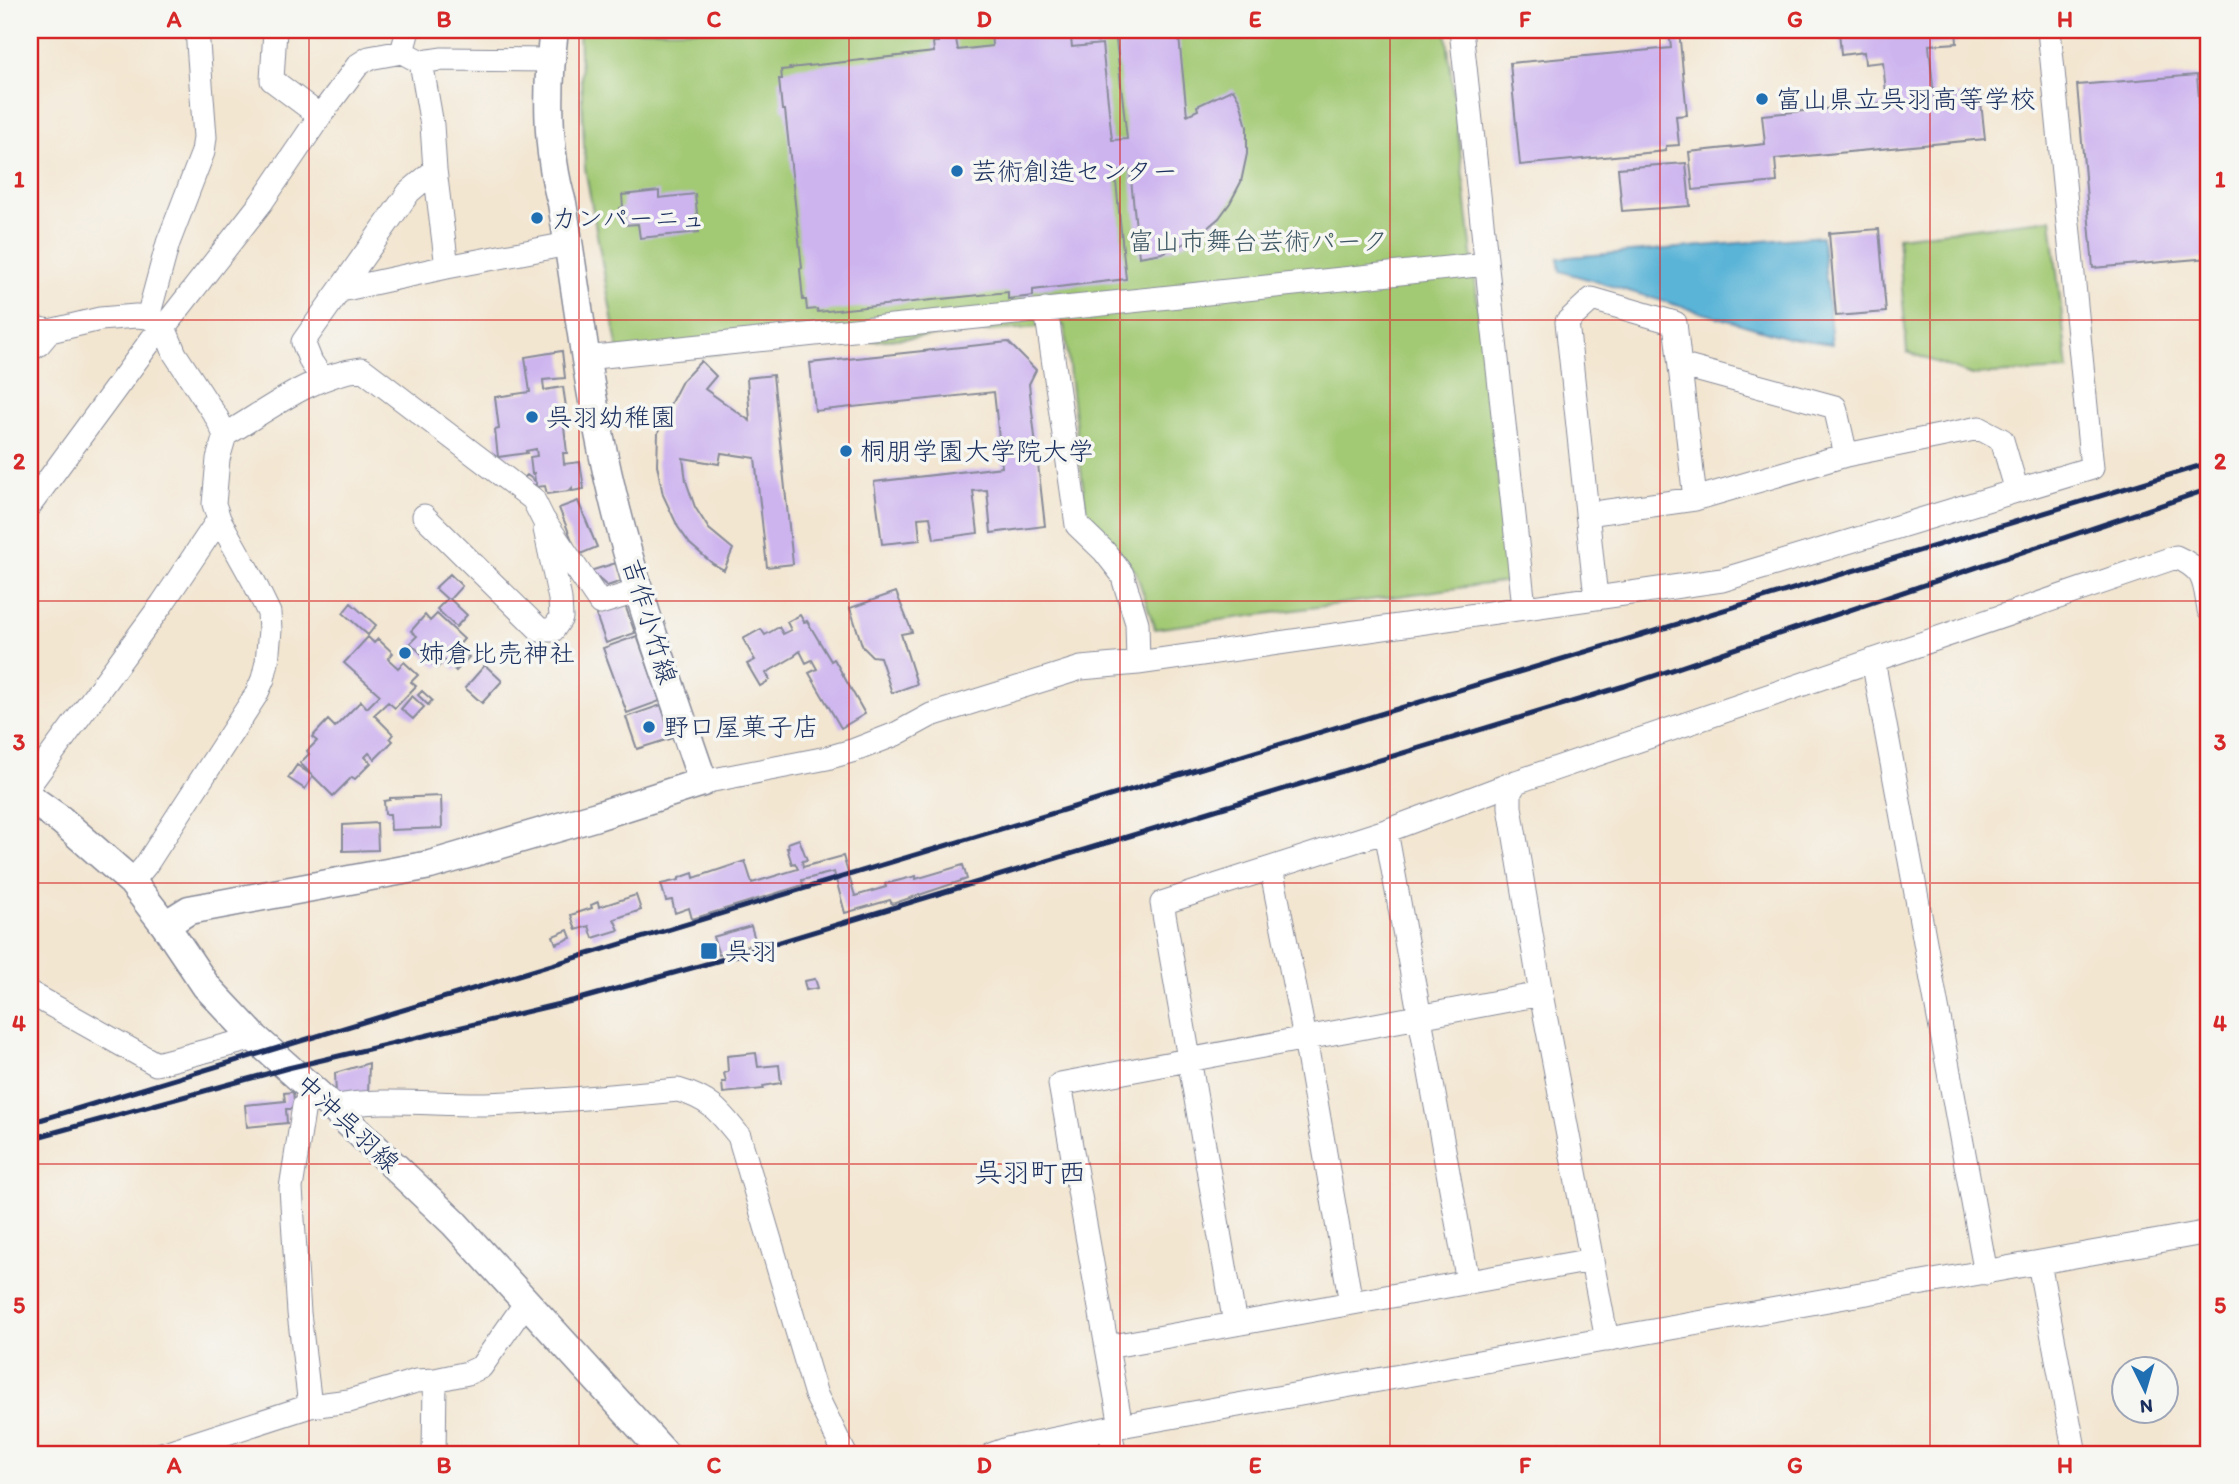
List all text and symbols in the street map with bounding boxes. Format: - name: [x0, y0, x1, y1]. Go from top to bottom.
- text: A: [166, 5, 182, 33]
- text: B: [437, 5, 452, 33]
- text: C: [707, 5, 722, 33]
- text: D: [976, 5, 992, 33]
- text: E: [1249, 5, 1262, 33]
- text: F: [1519, 5, 1532, 33]
- text: G: [1787, 5, 1803, 33]
- text: H: [2057, 5, 2073, 33]
- place label: 富山県立呉羽高等学校: [1776, 83, 2036, 115]
- marker: 富山県立呉羽高等学校: [1754, 91, 1770, 107]
- place label: 芸術創造センター: [971, 155, 1178, 187]
- marker: 芸術創造センター: [949, 163, 965, 179]
- text: 1: [14, 165, 25, 193]
- text: 1: [2215, 165, 2226, 193]
- place label: カンパーニュ: [551, 202, 706, 234]
- marker: カンパーニュ: [529, 210, 545, 226]
- park label: 富山市舞台芸術パーク: [1128, 225, 1388, 257]
- place label: 呉羽幼稚園: [546, 401, 676, 433]
- marker: 呉羽幼稚園: [524, 409, 540, 425]
- place label: 桐朋学園大学院大学: [860, 435, 1094, 467]
- marker: 桐朋学園大学院大学: [838, 443, 854, 459]
- text: 2: [13, 447, 26, 475]
- text: 2: [2214, 447, 2227, 475]
- street label: 吉作小竹線: [616, 554, 684, 688]
- place label: 姉倉比売神社: [419, 637, 575, 669]
- marker: 姉倉比売神社: [397, 645, 413, 661]
- place label: 野口屋菓子店: [663, 711, 819, 743]
- marker: 野口屋菓子店: [641, 719, 657, 735]
- text: 3: [13, 728, 26, 756]
- text: 3: [2214, 728, 2227, 756]
- place label: 呉羽: [725, 935, 777, 967]
- marker: 呉羽: [699, 941, 719, 961]
- text: 4: [12, 1009, 26, 1037]
- text: 4: [2213, 1009, 2227, 1037]
- street label: 中沖呉羽線: [290, 1067, 406, 1179]
- district label: 呉羽町西: [974, 1155, 1086, 1189]
- text: 5: [13, 1291, 25, 1319]
- text: 5: [2214, 1291, 2226, 1319]
- north arrow: [2110, 1354, 2180, 1424]
- text: N: [2139, 1394, 2154, 1418]
- text: A: [166, 1451, 182, 1479]
- text: B: [437, 1451, 452, 1479]
- text: C: [707, 1451, 722, 1479]
- text: D: [976, 1451, 992, 1479]
- text: E: [1249, 1451, 1262, 1479]
- text: F: [1519, 1451, 1532, 1479]
- text: G: [1787, 1451, 1803, 1479]
- text: H: [2057, 1451, 2073, 1479]

